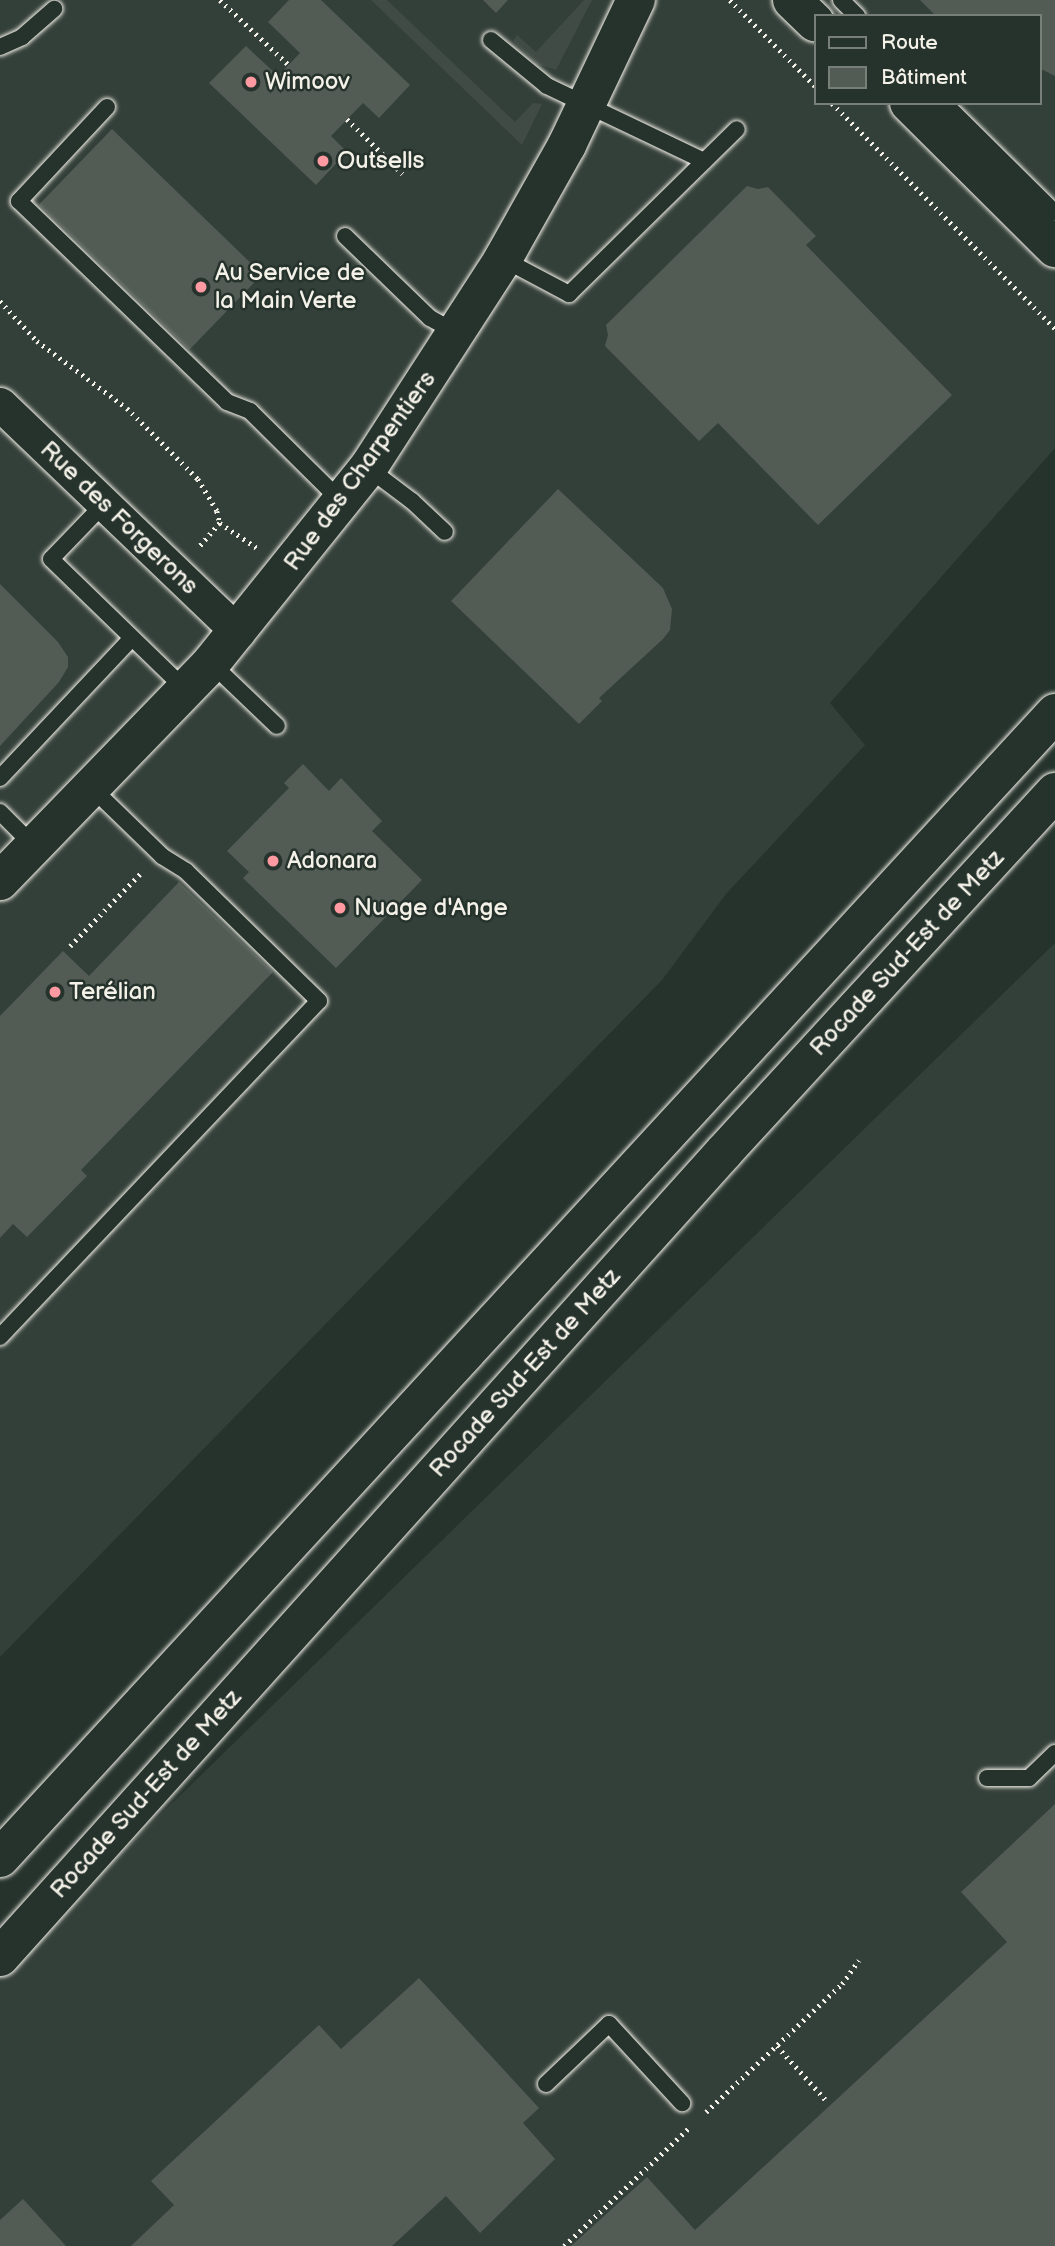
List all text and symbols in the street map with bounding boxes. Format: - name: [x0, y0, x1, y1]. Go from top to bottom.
- legend: [814, 14, 1041, 105]
- text: Route: [881, 30, 938, 55]
- text: Bâtiment: [881, 65, 967, 90]
- place label: Wimoov: [265, 68, 350, 96]
- marker: Wimoov: [243, 74, 259, 90]
- place label: Outsells: [337, 147, 424, 175]
- marker: Outsells: [315, 153, 331, 169]
- place label: Au Service de la Main Verte: [215, 259, 365, 315]
- marker: Au Service de la Main Verte: [193, 279, 209, 295]
- street label: Rue des Charpentiers: [278, 366, 442, 576]
- street label: Rue des Forgerons: [34, 435, 204, 601]
- street label: Rocade Sud-Est de Metz: [804, 844, 1010, 1062]
- place label: Adonara: [287, 847, 377, 875]
- marker: Adonara: [265, 853, 281, 869]
- place label: Nuage d'Ange: [354, 894, 508, 922]
- marker: Nuage d'Ange: [332, 900, 348, 916]
- place label: Terélian: [69, 978, 156, 1006]
- marker: Terélian: [47, 984, 63, 1000]
- street label: Rocade Sud-Est de Metz: [423, 1262, 627, 1484]
- street label: Rocade Sud-Est de Metz: [44, 1683, 248, 1905]

